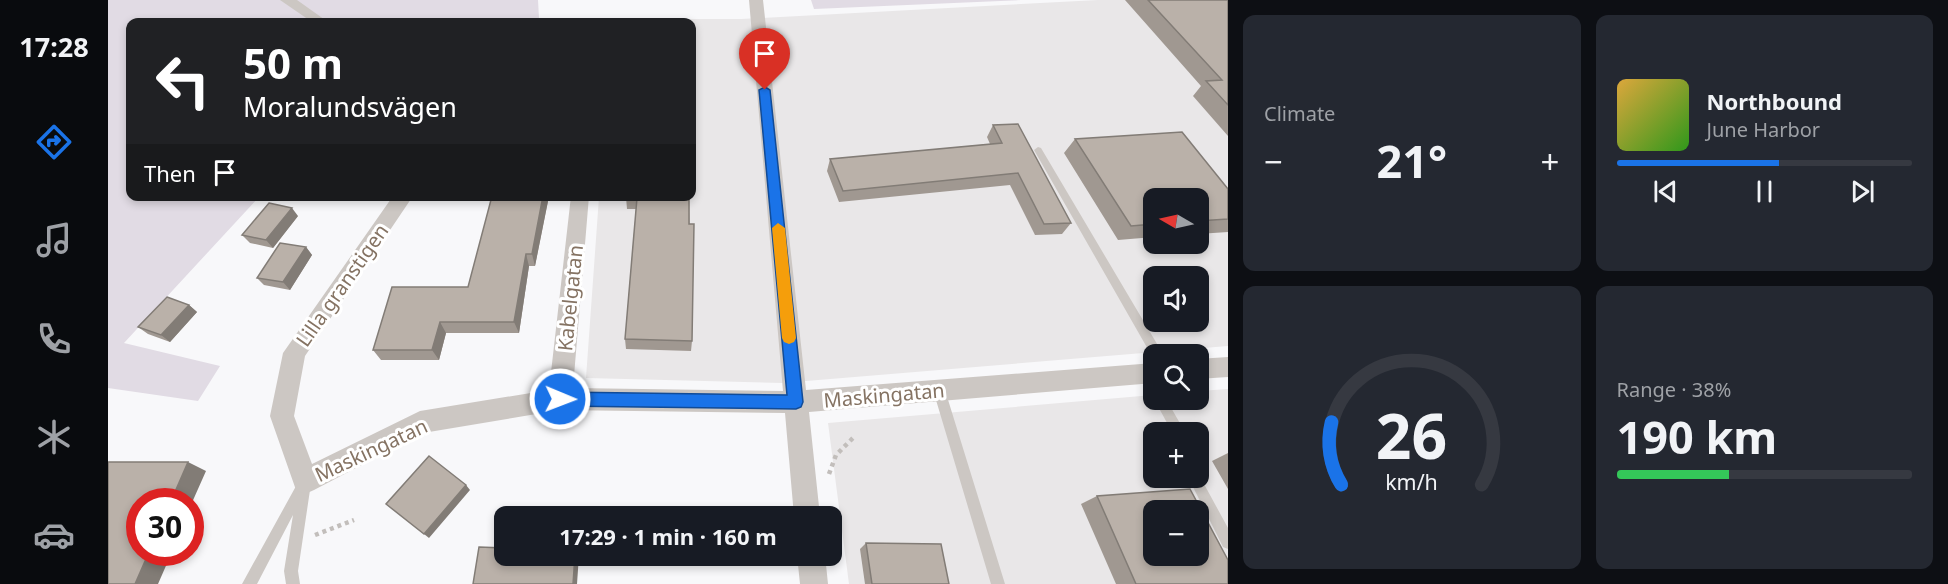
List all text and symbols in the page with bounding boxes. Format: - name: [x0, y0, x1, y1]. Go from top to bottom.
- text: 17:28: [19, 28, 89, 65]
- pin: [739, 28, 790, 90]
- text: 50 m: [243, 34, 343, 91]
- icon: arrive: [748, 37, 781, 70]
- icon: left: [144, 42, 222, 120]
- text: Northbound: [1707, 86, 1842, 116]
- text: Moralundsvägen: [243, 88, 457, 125]
- text: Climate: [1264, 100, 1335, 127]
- text: June Harbor: [1707, 116, 1820, 143]
- icon: directions: [33, 121, 75, 163]
- text: 21°: [1376, 130, 1447, 191]
- text: −: [1264, 139, 1283, 184]
- text: +: [1541, 139, 1560, 184]
- icon: arrive: [208, 156, 241, 189]
- text: Then: [144, 158, 196, 188]
- icon: previous: [1649, 175, 1682, 208]
- icon: pause: [1748, 175, 1781, 208]
- icon: next: [1846, 175, 1879, 208]
- north arrow: [1143, 188, 1209, 254]
- map controls: [1143, 188, 1209, 566]
- street label: Lilla granstigen: [290, 218, 394, 352]
- icon: music: [33, 219, 75, 261]
- street label: Kabelgatan: [551, 244, 589, 352]
- button: sound: [1143, 266, 1209, 332]
- icon: phone: [33, 318, 75, 360]
- button: search: [1143, 344, 1209, 410]
- position arrow: [528, 367, 592, 431]
- street label: Maskingatan: [822, 376, 946, 414]
- text: Range · 38%: [1617, 376, 1731, 403]
- text: 26: [1376, 392, 1447, 477]
- text: 190 km: [1617, 406, 1777, 467]
- street label: Maskingatan: [310, 412, 432, 488]
- icon: climate: [33, 416, 75, 458]
- button: +: [1143, 422, 1209, 488]
- text: km/h: [1385, 467, 1438, 496]
- speed limit sign: 30: [126, 488, 204, 566]
- button: −: [1143, 500, 1209, 566]
- icon: car: [33, 514, 75, 556]
- text: 17:29 · 1 min · 160 m: [559, 521, 777, 551]

